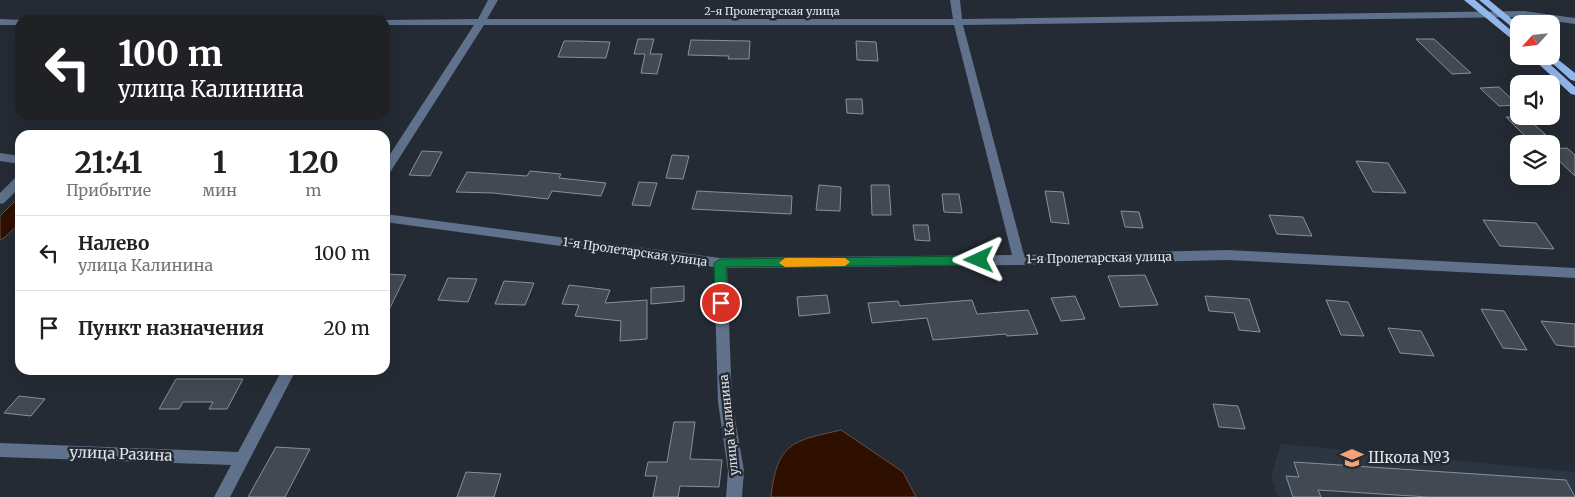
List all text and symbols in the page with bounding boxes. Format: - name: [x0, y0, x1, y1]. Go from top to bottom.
- street label: 2-я Пролетарская улица: [704, 4, 840, 18]
- north arrow: [1510, 15, 1560, 65]
- map controls: [1510, 15, 1560, 185]
- text: 100 m: [118, 32, 223, 76]
- icon: left: [35, 35, 100, 100]
- text: улица Калинина: [118, 75, 304, 103]
- button: sound: [1510, 75, 1560, 125]
- button: layers: [1510, 135, 1560, 185]
- text: 21:41: [75, 143, 143, 181]
- text: 1: [213, 143, 227, 181]
- text: 120: [288, 143, 339, 181]
- text: Прибытие: [66, 180, 151, 200]
- text: мин: [202, 180, 237, 200]
- text: m: [306, 180, 321, 200]
- text: Налево: [78, 231, 149, 255]
- position arrow: [952, 233, 1004, 285]
- street label: 1-я Пролетарская улица: [562, 234, 709, 269]
- icon: left: [35, 239, 63, 267]
- text: 100 m: [314, 241, 370, 265]
- street label: 1-я Пролетарская улица: [1026, 249, 1173, 266]
- text: улица Калинина: [78, 255, 213, 275]
- pin: [700, 282, 742, 324]
- icon: arrive: [707, 289, 735, 317]
- icon: arrive: [35, 314, 63, 342]
- text: Пункт назначения: [78, 316, 264, 340]
- text: 20 m: [323, 316, 370, 340]
- street label: улица Калинина: [716, 373, 741, 476]
- street label: улица Разина: [69, 442, 173, 465]
- school or university icon: Школа №3: [1339, 445, 1365, 471]
- place label: Школа №3: [1368, 448, 1450, 467]

